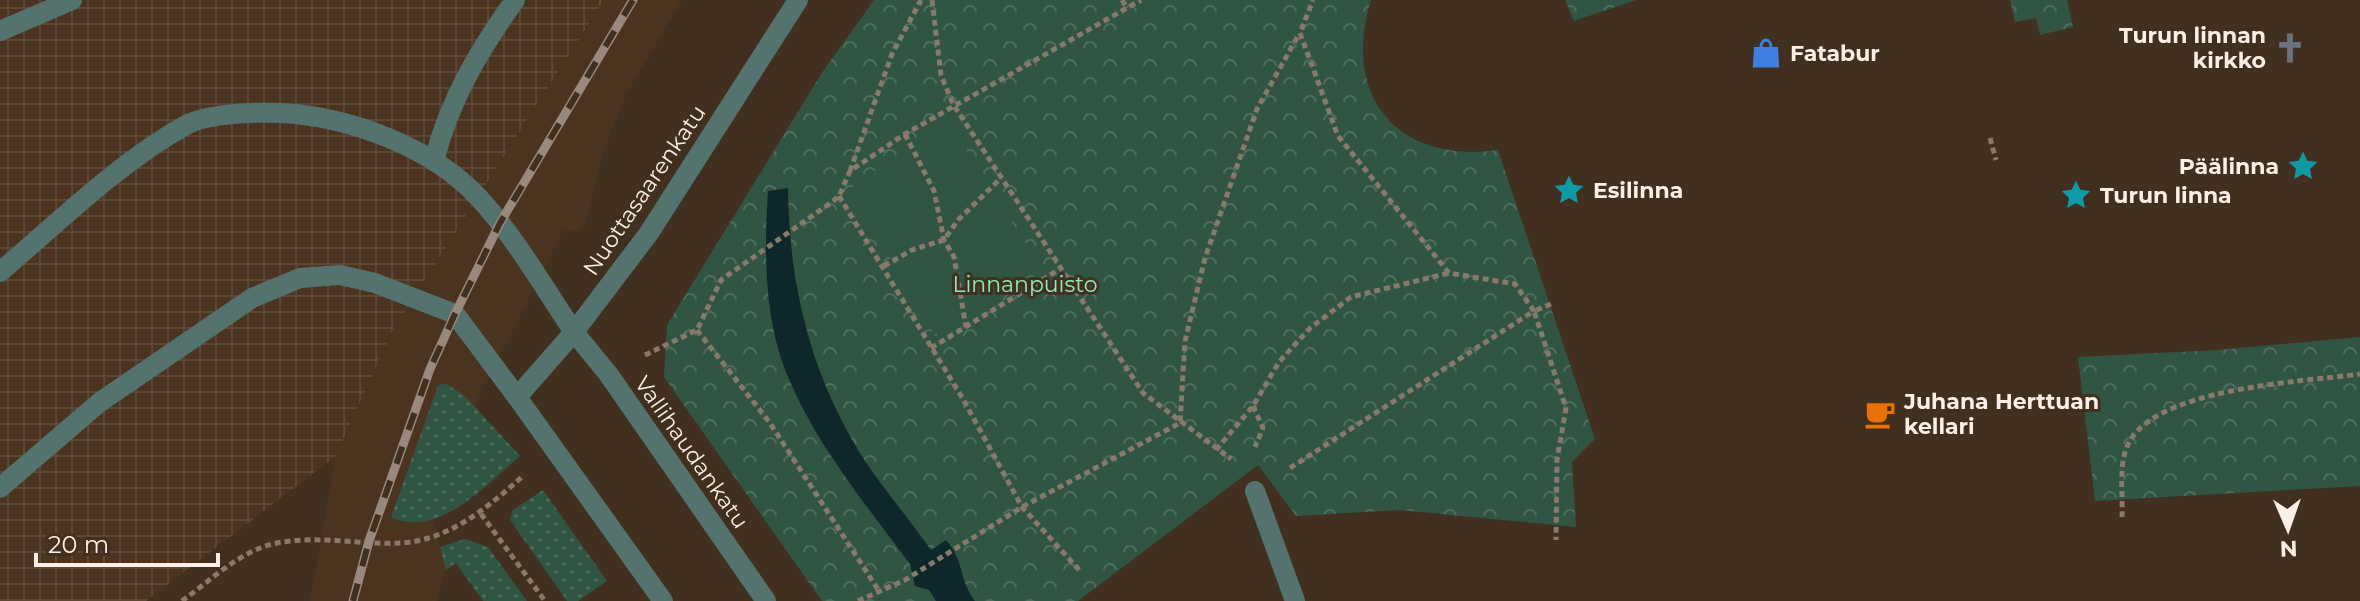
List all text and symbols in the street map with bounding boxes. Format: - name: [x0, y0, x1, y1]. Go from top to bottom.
- place label: Turun linnan kirkko: [2119, 22, 2266, 74]
- church icon: Turun linnan kirkko: [2273, 31, 2307, 65]
- shop icon: Fatabur: [1749, 36, 1783, 70]
- place label: Fatabur: [1790, 40, 1880, 67]
- street label: Nuottasaarenkatu: [577, 100, 711, 281]
- place icon: Päälinna: [2286, 149, 2320, 183]
- place label: Päälinna: [2179, 153, 2279, 180]
- place icon: Esilinna: [1552, 173, 1586, 207]
- place label: Esilinna: [1593, 177, 1683, 204]
- place icon: Turun linna: [2059, 178, 2093, 212]
- place label: Turun linna: [2100, 182, 2232, 209]
- park label: Linnanpuisto: [952, 271, 1098, 298]
- street label: Vallihaudankatu: [629, 371, 754, 534]
- place label: Juhana Herttuan kellari: [1903, 388, 2099, 440]
- cafe icon: Juhana Herttuan kellari: [1863, 397, 1897, 431]
- north arrow: [2248, 489, 2328, 569]
- scale bar: [36, 517, 218, 567]
- text: 20 m: [48, 530, 109, 559]
- text: N: [2279, 535, 2298, 562]

